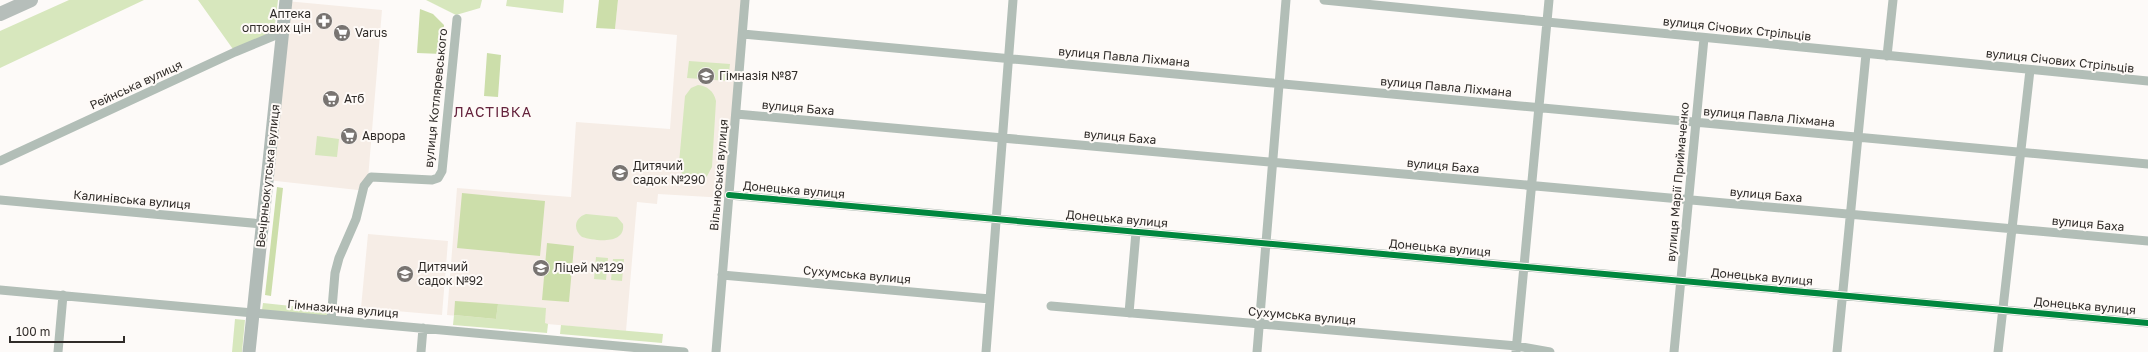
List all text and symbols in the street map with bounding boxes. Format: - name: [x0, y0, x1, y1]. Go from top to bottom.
- place label: Аптека оптових цін: [242, 6, 311, 35]
- pharmacy icon: Аптека оптових цін: [314, 11, 334, 31]
- street label: вулиця Січових Стрільців: [1662, 13, 1812, 44]
- supermarket icon: Varus: [332, 23, 352, 43]
- place label: Varus: [355, 25, 387, 40]
- street label: вулиця Котляревського: [421, 28, 450, 168]
- street label: вулиця Павла Ліхмана: [1058, 43, 1190, 70]
- street label: вулиця Січових Стрільців: [1985, 45, 2135, 76]
- street label: Рейнська вулиця: [87, 57, 185, 113]
- school or university icon: Гімназія №87: [696, 66, 716, 86]
- place label: Гімназія №87: [719, 68, 798, 83]
- street label: вулиця Павла Ліхмана: [1380, 73, 1512, 100]
- supermarket icon: Атб: [321, 89, 341, 109]
- place label: Атб: [344, 91, 364, 106]
- street label: вулиця Баха: [761, 97, 835, 118]
- street label: вулиця Марії Приймаченко: [1663, 102, 1692, 262]
- district label: ЛАСТІВКА: [454, 103, 532, 120]
- street label: вулиця Павла Ліхмана: [1703, 103, 1835, 130]
- street label: Вечірньокутська вулиця: [253, 104, 282, 248]
- street label: Вільнюська вулиця: [706, 118, 731, 232]
- supermarket icon: Аврора: [339, 126, 359, 146]
- street label: вулиця Баха: [1083, 126, 1157, 147]
- place label: Аврора: [362, 128, 406, 143]
- street label: вулиця Баха: [1406, 155, 1480, 176]
- place label: Дитячий садок №290: [633, 158, 705, 187]
- school or university icon: Дитячий садок №290: [610, 163, 630, 183]
- street label: Донецька вулиця: [742, 178, 846, 201]
- street label: вулиця Баха: [1729, 184, 1803, 205]
- street label: Калинівська вулиця: [73, 187, 191, 212]
- street label: Донецька вулиця: [1065, 207, 1169, 230]
- street label: вулиця Баха: [2051, 213, 2125, 234]
- street label: Донецька вулиця: [1388, 236, 1492, 259]
- school or university icon: Ліцей №129: [531, 258, 551, 278]
- place label: Дитячий садок №92: [418, 259, 483, 288]
- place label: Ліцей №129: [554, 260, 624, 275]
- street label: Сухумська вулиця: [802, 262, 912, 287]
- school or university icon: Дитячий садок №92: [395, 264, 415, 284]
- street label: Донецька вулиця: [1710, 265, 1814, 288]
- street label: Донецька вулиця: [2033, 294, 2137, 317]
- street label: Гімназична вулиця: [287, 296, 399, 321]
- street label: Сухумська вулиця: [1247, 303, 1357, 328]
- scale bar: [10, 318, 124, 344]
- text: 100 m: [16, 324, 50, 339]

